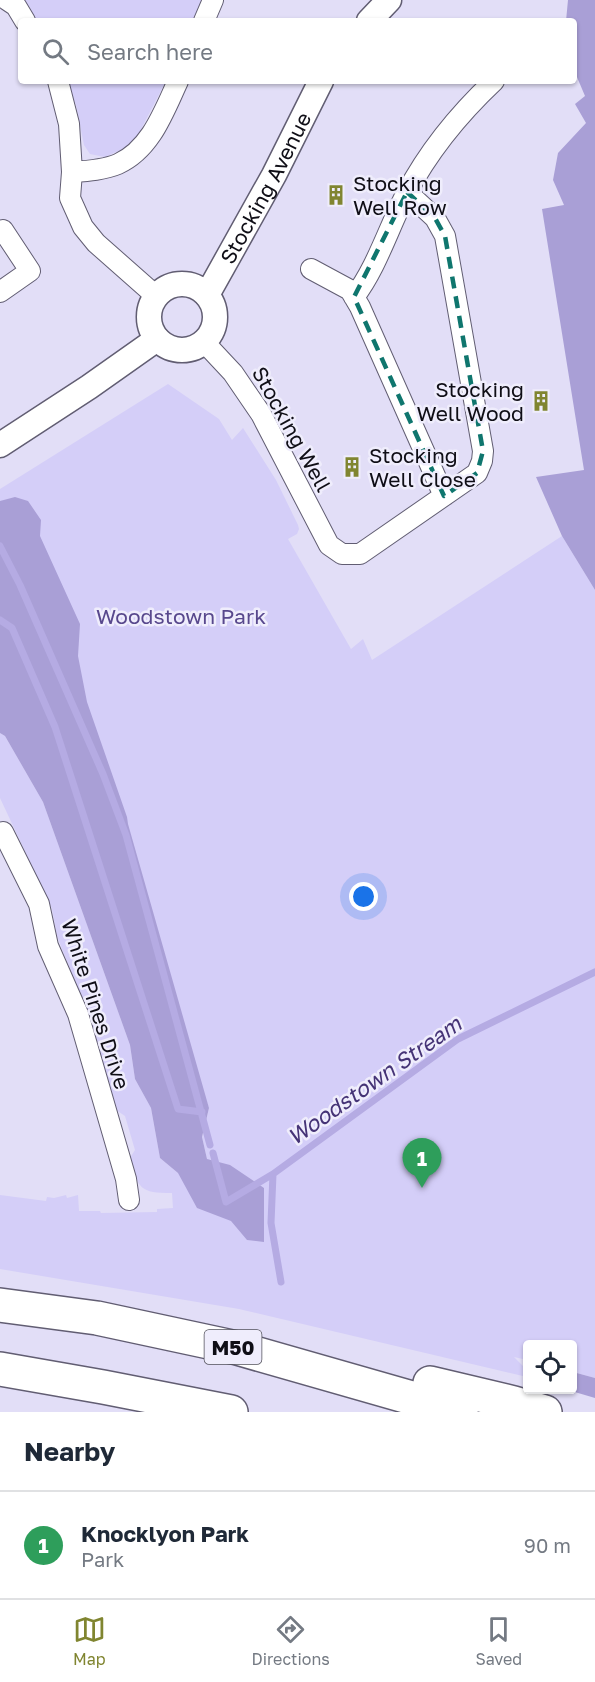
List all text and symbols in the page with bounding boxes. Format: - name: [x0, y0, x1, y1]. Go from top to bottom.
- search box: [18, 18, 577, 84]
- icon: search: [39, 35, 72, 68]
- text: Search here: [87, 38, 213, 65]
- street label: Stocking Avenue: [214, 108, 316, 268]
- place label: Stocking Well Row: [353, 170, 447, 220]
- building icon: Stocking Well Row: [324, 183, 348, 207]
- street label: Stocking Well: [247, 362, 337, 496]
- place label: Stocking Well Wood: [416, 376, 524, 426]
- building icon: Stocking Well Wood: [529, 389, 553, 413]
- place label: Stocking Well Close: [369, 442, 476, 492]
- building icon: Stocking Well Close: [340, 455, 364, 479]
- park label: Woodstown Park: [96, 603, 266, 629]
- your location: [349, 882, 378, 911]
- street label: White Pines Drive: [56, 916, 136, 1092]
- water label: Woodstown Stream: [282, 1009, 467, 1150]
- pin: 1: [402, 1138, 442, 1188]
- road number: M50: [204, 1330, 262, 1364]
- map controls: [523, 1340, 577, 1394]
- button: locate: [523, 1340, 577, 1394]
- text: Nearby: [24, 1436, 115, 1467]
- text: Knocklyon Park: [81, 1520, 249, 1547]
- text: 1: [38, 1533, 49, 1557]
- text: 90 m: [524, 1533, 571, 1557]
- text: Park: [81, 1547, 124, 1571]
- tab: Map: [73, 1613, 106, 1669]
- tab: Directions: [252, 1613, 330, 1669]
- tab: Saved: [475, 1613, 522, 1669]

